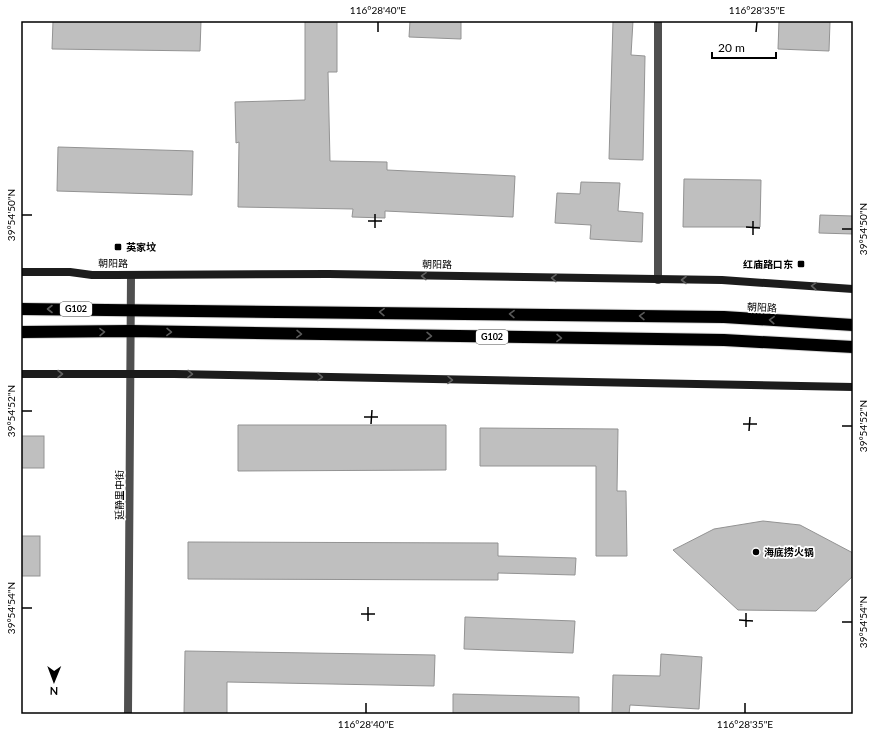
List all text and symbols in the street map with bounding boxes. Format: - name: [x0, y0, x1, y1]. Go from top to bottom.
- text: 116°28'40"E: [350, 4, 406, 16]
- text: 116°28'35"E: [729, 4, 785, 16]
- scale bar: [712, 34, 776, 60]
- text: 20 m: [718, 40, 745, 55]
- text: 39°54'50"N: [5, 189, 17, 241]
- text: 39°54'50"N: [857, 203, 869, 255]
- place label: 英家坟: [126, 241, 156, 253]
- marker: 英家坟: [113, 242, 123, 252]
- street label: 朝阳路: [98, 257, 128, 269]
- street label: 朝阳路: [422, 258, 452, 270]
- place label: 红庙路口东: [743, 258, 793, 270]
- marker: 红庙路口东: [796, 259, 806, 269]
- one-way arrow: [421, 272, 427, 280]
- one-way arrow: [551, 274, 557, 282]
- one-way arrow: [681, 276, 687, 284]
- one-way arrow: [811, 282, 817, 291]
- street label: 朝阳路: [747, 300, 777, 314]
- road number: G102: [60, 302, 92, 316]
- one-way arrow: [47, 305, 53, 313]
- one-way arrow: [379, 308, 385, 317]
- one-way arrow: [509, 310, 515, 318]
- one-way arrow: [639, 312, 645, 320]
- one-way arrow: [769, 315, 775, 324]
- one-way arrow: [99, 328, 105, 336]
- one-way arrow: [166, 328, 172, 336]
- one-way arrow: [296, 330, 302, 338]
- road number: G102: [476, 330, 508, 344]
- one-way arrow: [426, 332, 432, 340]
- one-way arrow: [556, 333, 562, 342]
- one-way arrow: [57, 370, 63, 378]
- one-way arrow: [187, 370, 193, 379]
- one-way arrow: [317, 373, 323, 381]
- one-way arrow: [447, 375, 453, 384]
- text: 39°54'52"N: [5, 385, 17, 437]
- text: 39°54'52"N: [857, 400, 869, 452]
- street label: 延静里中街: [113, 470, 125, 520]
- place label: 海底捞火锅: [764, 546, 814, 558]
- marker: 海底捞火锅: [751, 547, 761, 557]
- text: 39°54'54"N: [5, 582, 17, 634]
- text: 39°54'54"N: [857, 596, 869, 648]
- north arrow: [34, 661, 74, 701]
- text: N: [49, 685, 58, 698]
- text: 116°28'40"E: [338, 718, 394, 730]
- text: 116°28'35"E: [717, 718, 773, 730]

